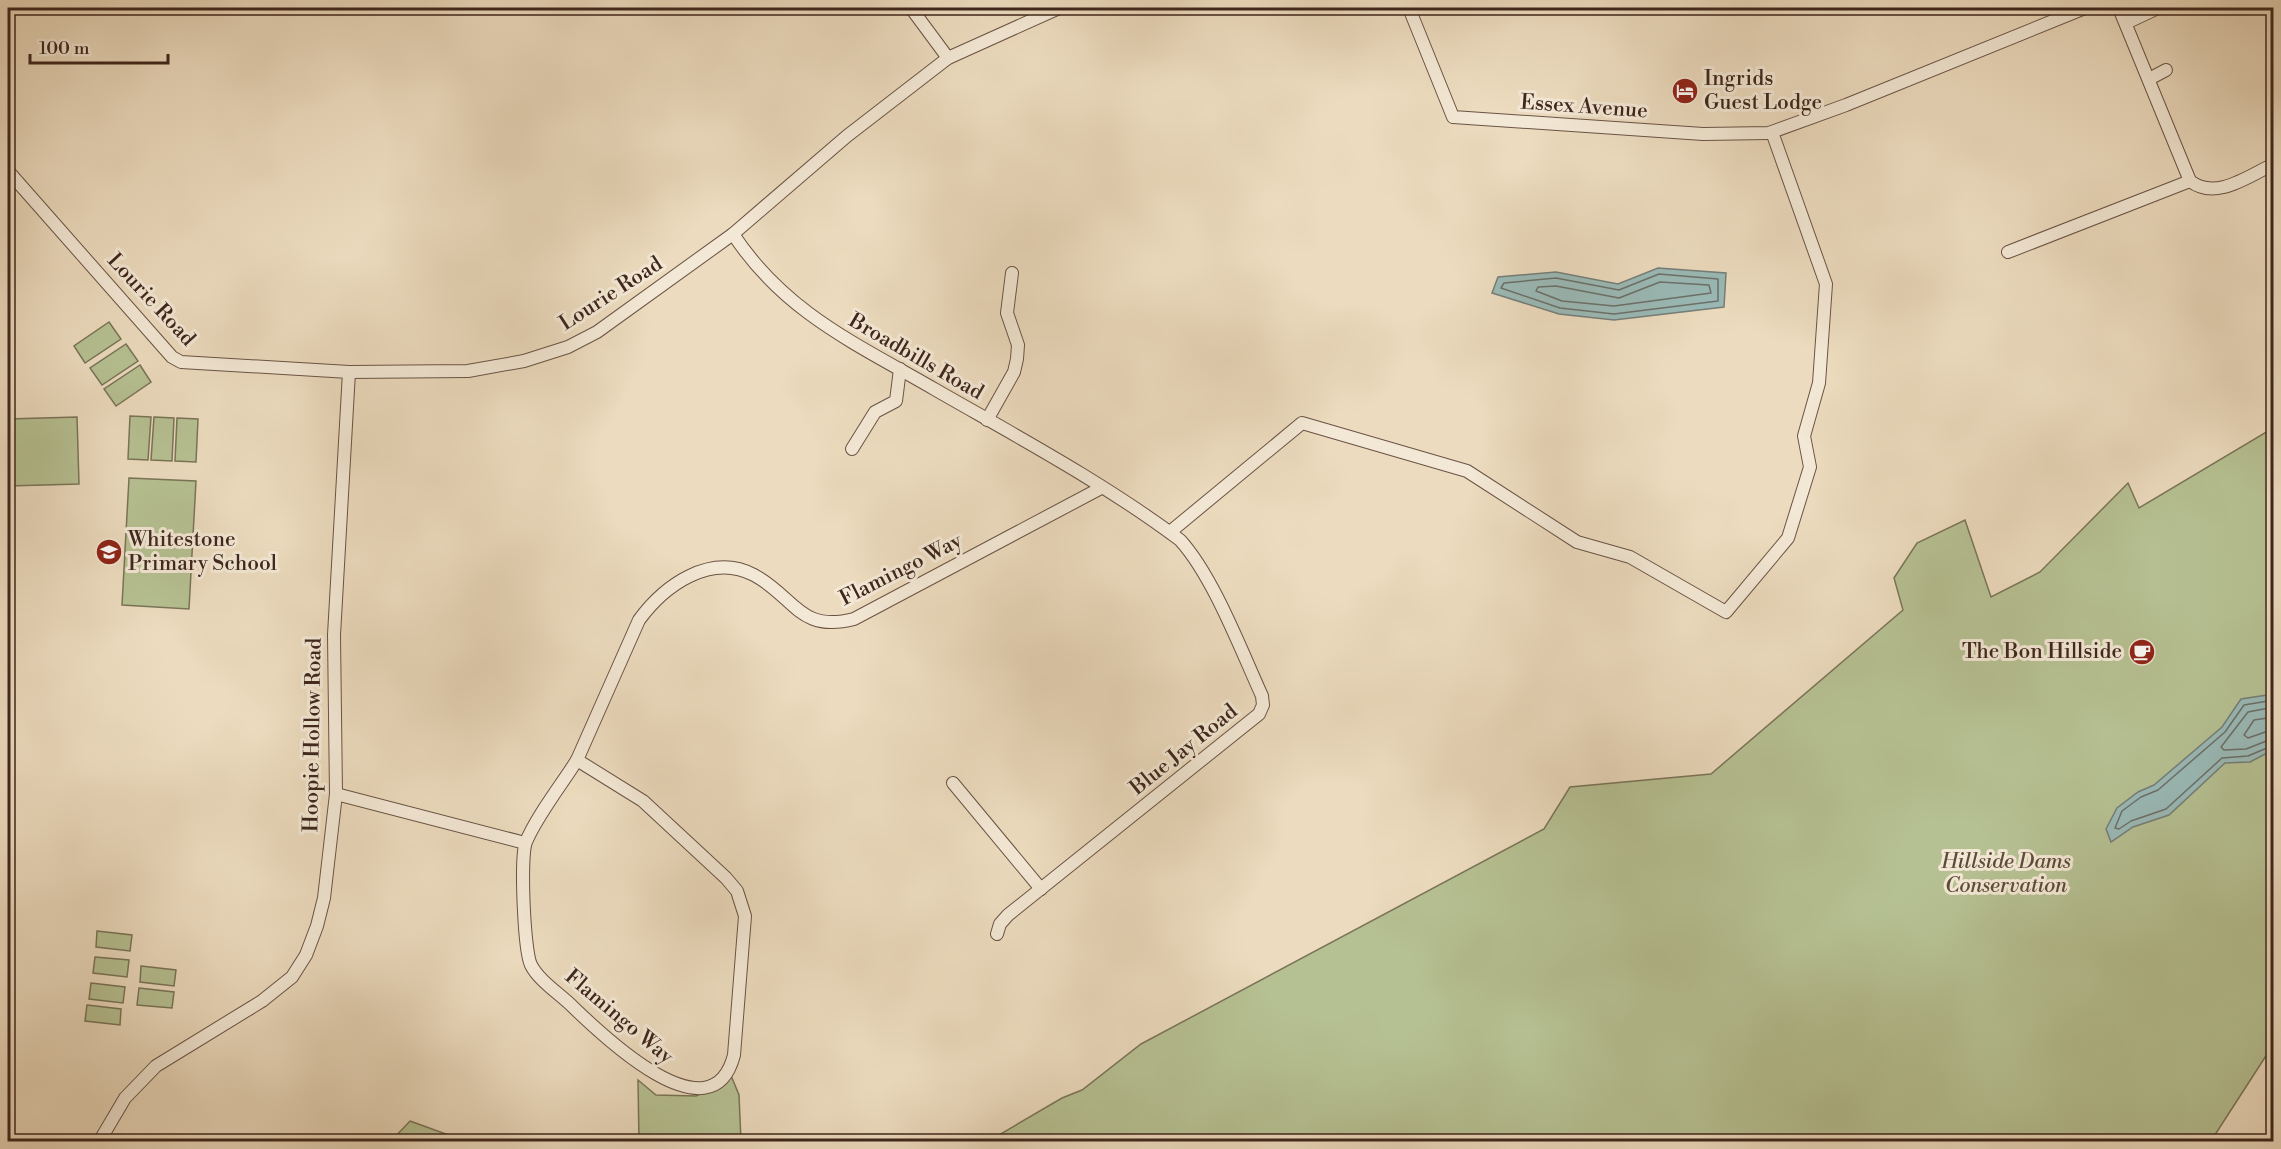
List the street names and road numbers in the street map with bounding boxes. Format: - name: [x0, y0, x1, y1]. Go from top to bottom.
- street label: Essex Avenue: [1519, 90, 1649, 124]
- street label: Lourie Road: [101, 248, 201, 352]
- street label: Lourie Road: [555, 251, 668, 337]
- street label: Broadbills Road: [843, 307, 988, 406]
- street label: Flamingo Way: [835, 528, 967, 612]
- street label: Hoopie Hollow Road: [298, 638, 328, 832]
- street label: Blue Jay Road: [1124, 699, 1243, 802]
- street label: Flamingo Way: [559, 964, 679, 1070]

